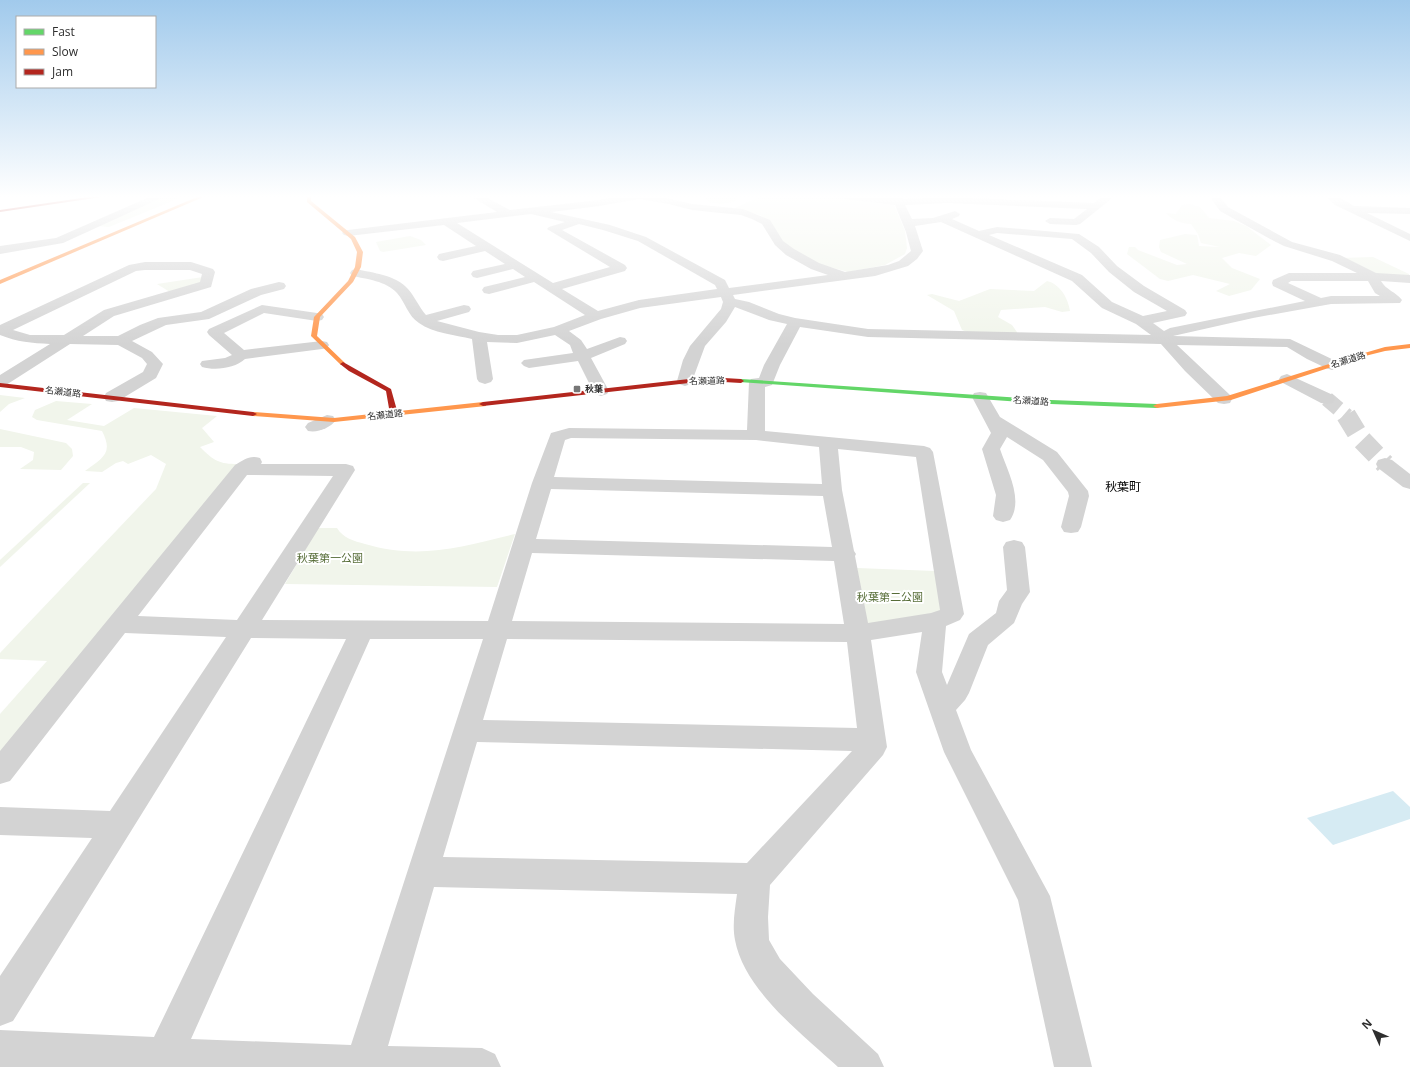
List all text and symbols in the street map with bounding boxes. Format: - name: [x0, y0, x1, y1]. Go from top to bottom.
- legend: [16, 16, 156, 88]
- text: Fast: [52, 23, 75, 40]
- text: Slow: [52, 43, 79, 60]
- text: Jam: [51, 63, 73, 80]
- street label: 名瀬道路: [1329, 348, 1367, 371]
- street label: 名瀬道路: [689, 374, 725, 387]
- place label: 秋葉: [585, 382, 603, 395]
- street label: 名瀬道路: [44, 383, 82, 400]
- marker: 秋葉: [572, 384, 582, 394]
- street label: 名瀬道路: [1013, 393, 1049, 408]
- street label: 名瀬道路: [366, 406, 404, 423]
- district label: 秋葉町: [1105, 478, 1141, 495]
- park label: 秋葉第一公園: [297, 550, 363, 565]
- park label: 秋葉第二公園: [857, 589, 923, 604]
- north arrow: [1354, 1011, 1394, 1051]
- text: N: [1358, 1015, 1375, 1032]

